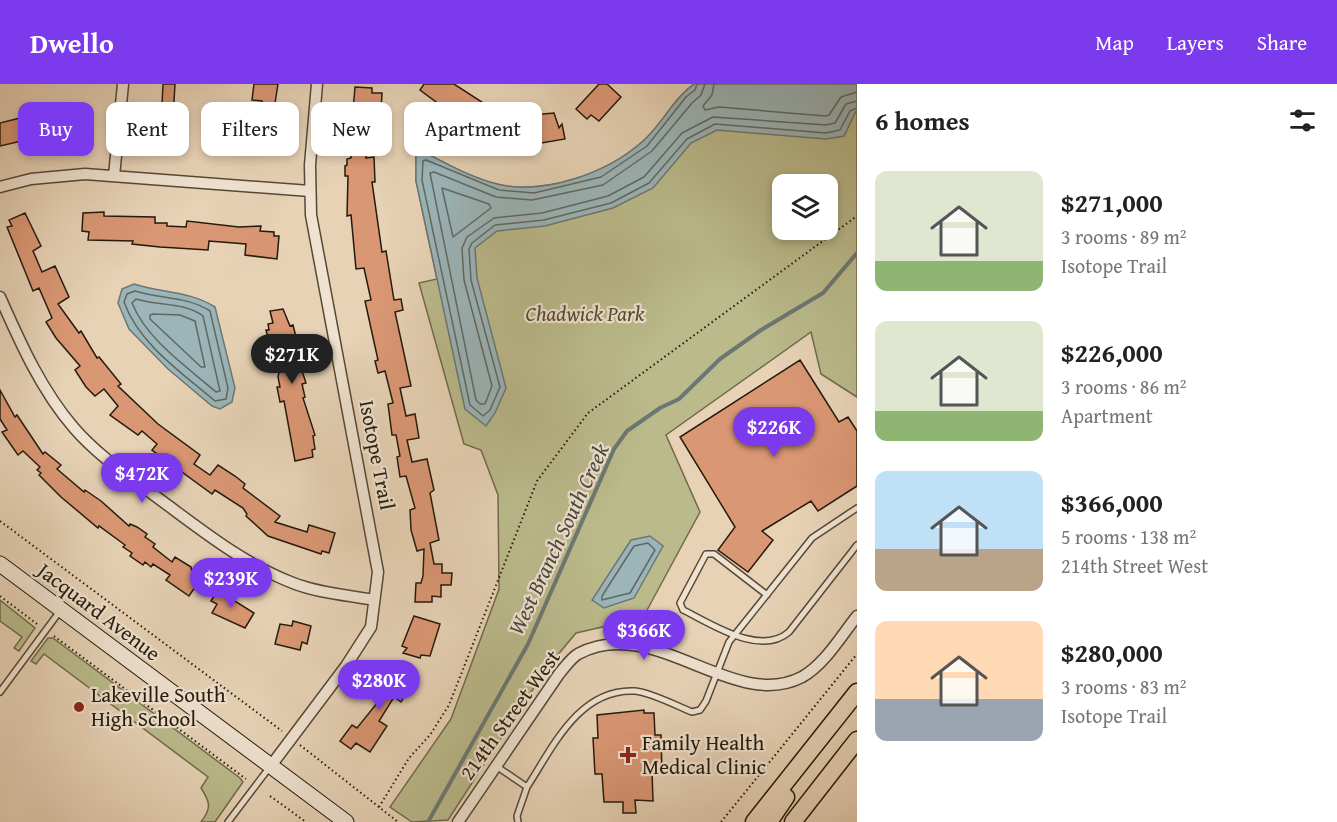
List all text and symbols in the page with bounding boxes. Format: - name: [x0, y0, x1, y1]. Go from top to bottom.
- text: Dwello: [30, 22, 114, 63]
- text: Map: [1095, 27, 1134, 58]
- text: Layers: [1167, 27, 1224, 58]
- text: Share: [1257, 27, 1307, 58]
- text: 6 homes: [875, 101, 970, 140]
- chip: Buy: [18, 102, 94, 156]
- chip: Rent: [106, 102, 189, 156]
- chip: Filters: [201, 102, 299, 156]
- chip: New: [311, 102, 392, 156]
- chip: Apartment: [404, 102, 542, 156]
- icon: filters: [1286, 104, 1319, 137]
- map controls: [772, 174, 838, 240]
- button: layers: [772, 174, 838, 240]
- text: $271,000: [1061, 183, 1163, 222]
- icon: home: [923, 195, 995, 267]
- text: 3 rooms · 89 m²: [1061, 222, 1187, 251]
- text: Isotope Trail: [1061, 251, 1167, 280]
- park label: Chadwick Park: [526, 298, 645, 329]
- text: $226,000: [1061, 333, 1163, 372]
- pin: $271K: [250, 334, 334, 385]
- text: $271K: [265, 339, 319, 368]
- icon: home: [923, 345, 995, 417]
- text: 3 rooms · 86 m²: [1061, 372, 1187, 401]
- street label: Isotope Trail: [352, 397, 403, 513]
- text: Apartment: [1061, 401, 1153, 430]
- pin: $226K: [732, 407, 816, 458]
- text: $226K: [747, 412, 801, 441]
- water label: West Branch South Creek: [500, 437, 617, 640]
- pin: $472K: [100, 453, 184, 504]
- text: $472K: [115, 458, 169, 487]
- text: $366,000: [1061, 483, 1163, 522]
- icon: home: [923, 495, 995, 567]
- text: 5 rooms · 138 m²: [1061, 522, 1196, 551]
- text: 214th Street West: [1061, 551, 1208, 580]
- street label: Jacquard Avenue: [29, 553, 167, 668]
- pin: $239K: [189, 558, 273, 609]
- text: $239K: [204, 563, 258, 592]
- pin: $366K: [602, 610, 686, 661]
- text: $366K: [617, 615, 671, 644]
- text: $280,000: [1061, 633, 1163, 672]
- street label: 214th Street West: [452, 643, 568, 786]
- icon: home: [923, 645, 995, 717]
- pin: $280K: [337, 660, 421, 711]
- text: $280K: [352, 665, 406, 694]
- text: 3 rooms · 83 m²: [1061, 672, 1187, 701]
- place label: Lakeville South High School: [91, 679, 226, 734]
- marker: Lakeville South High School: [72, 700, 86, 714]
- text: Isotope Trail: [1061, 701, 1167, 730]
- place label: Family Health Medical Clinic: [642, 727, 766, 782]
- marker: Family Health Medical Clinic: [619, 746, 637, 764]

